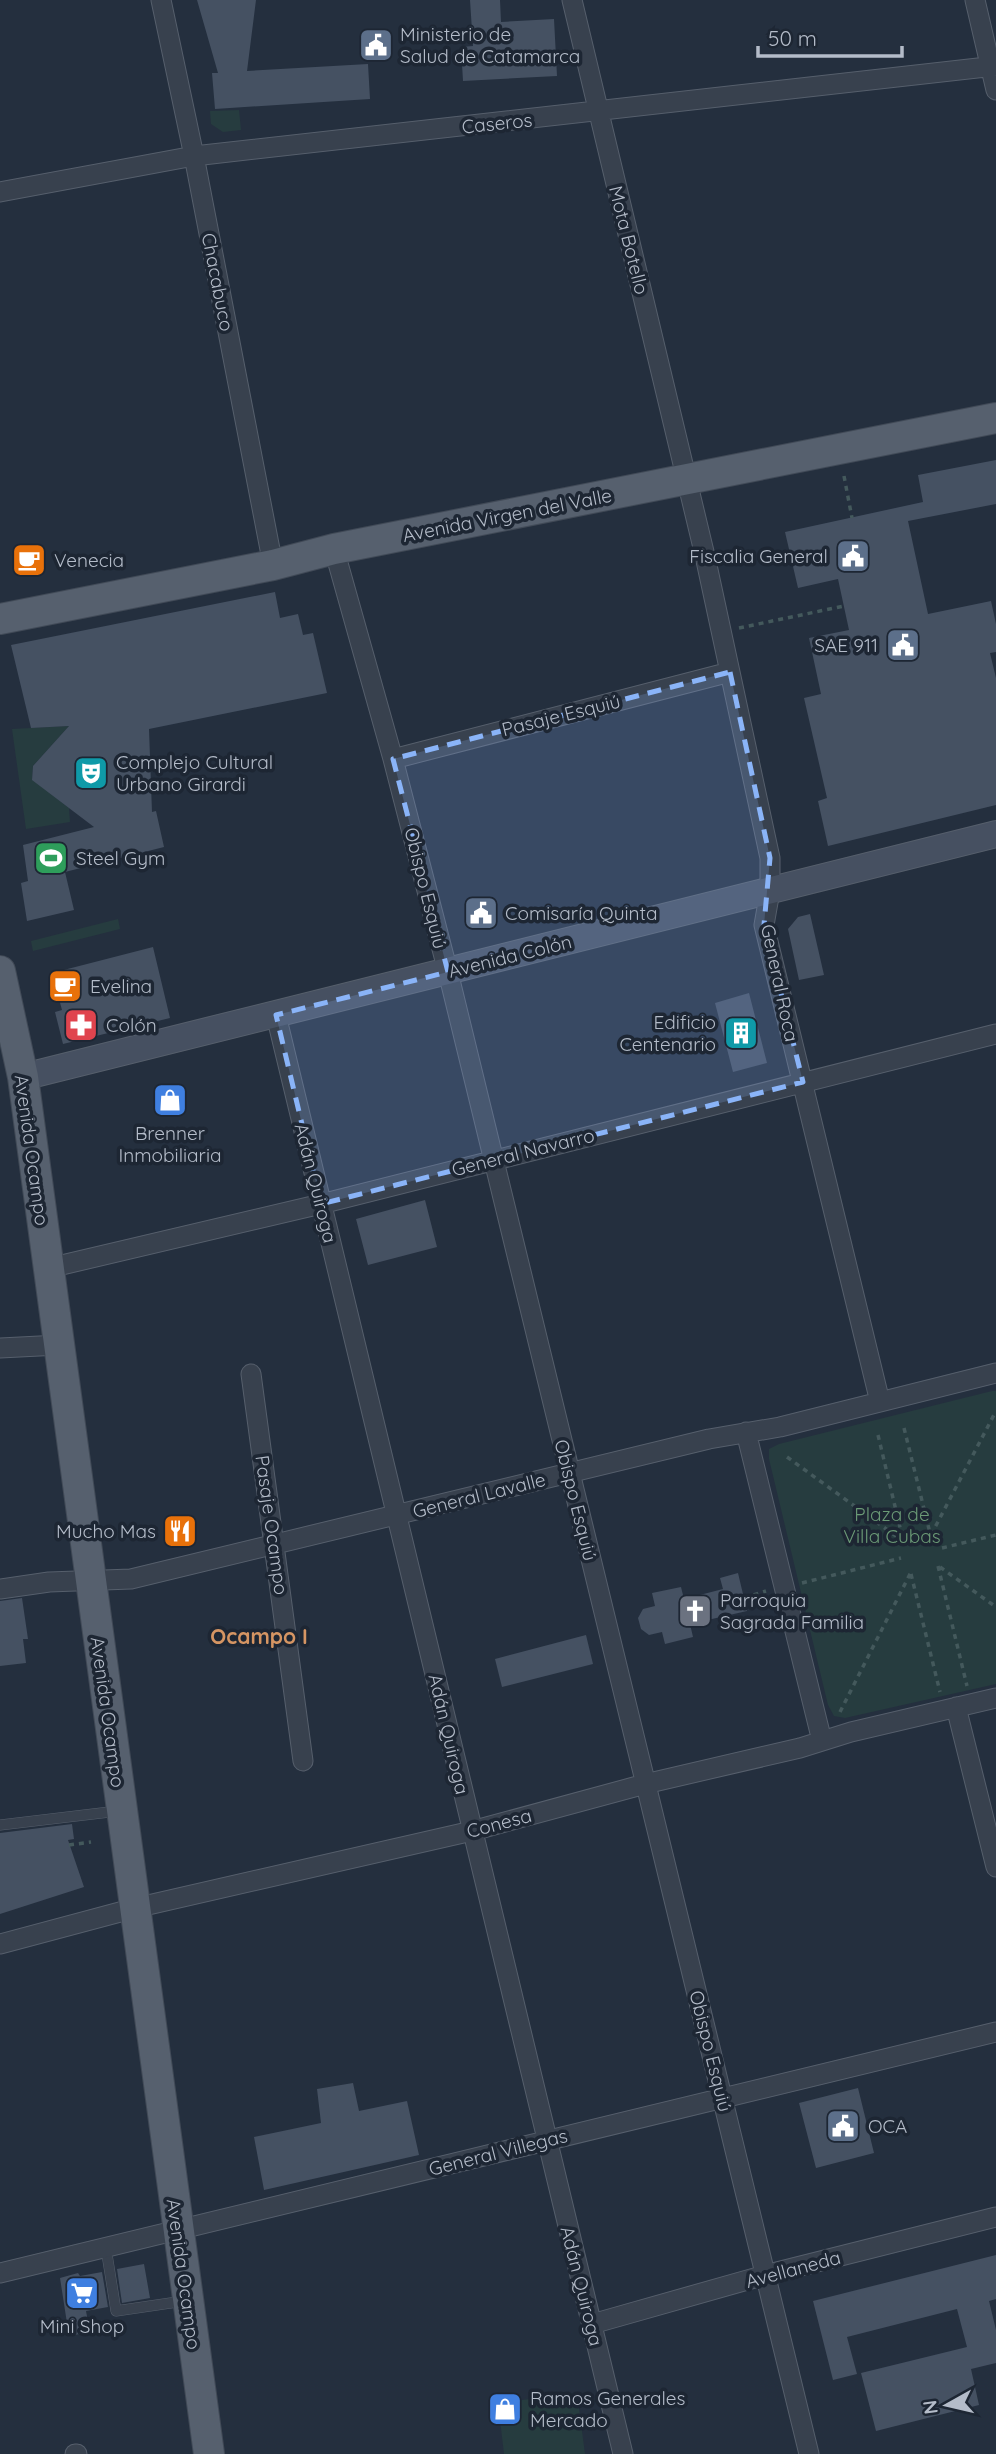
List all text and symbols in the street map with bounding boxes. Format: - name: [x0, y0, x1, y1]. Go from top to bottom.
- scale bar: [758, 14, 902, 58]
- place label: Ministerio de Salud de Catamarca: [400, 22, 580, 68]
- text: 50 m: [768, 25, 817, 51]
- public building icon: Ministerio de Salud de Catamarca: [357, 26, 395, 64]
- street label: Caseros: [461, 107, 534, 139]
- street label: Mota Botello: [604, 183, 654, 297]
- street label: Chacabuco: [197, 231, 239, 333]
- street label: Avenida Virgen del Valle: [400, 483, 614, 547]
- public building icon: Fiscalia General: [834, 537, 872, 575]
- cafe icon: Venecia: [10, 541, 48, 579]
- place label: Fiscalia General: [689, 544, 828, 568]
- place label: Venecia: [54, 548, 124, 572]
- public building icon: SAE 911: [884, 626, 922, 664]
- place label: SAE 911: [814, 633, 878, 657]
- street label: Pasaje Esquiú: [499, 689, 623, 741]
- place label: Complejo Cultural Urbano Girardi: [116, 750, 273, 796]
- theatre icon: Complejo Cultural Urbano Girardi: [72, 754, 110, 792]
- street label: Obispo Esquiú: [399, 825, 453, 951]
- sports icon: Steel Gym: [32, 839, 70, 877]
- place label: Steel Gym: [76, 846, 165, 870]
- public building icon: Comisaría Quinta: [462, 894, 500, 932]
- place label: Comisaría Quinta: [505, 901, 657, 925]
- street label: General Roca: [756, 922, 804, 1044]
- street label: Avenida Colón: [446, 929, 574, 983]
- cafe icon: Evelina: [46, 967, 84, 1005]
- place label: Evelina: [90, 974, 152, 998]
- pharmacy icon: Colón: [62, 1006, 100, 1044]
- place label: Edificio Centenario: [619, 1010, 716, 1056]
- place label: Colón: [106, 1013, 157, 1037]
- building icon: Edificio Centenario: [722, 1014, 760, 1052]
- street label: Avenida Ocampo: [10, 1073, 54, 1227]
- shop icon: Brenner Inmobiliaria: [151, 1081, 189, 1119]
- place label: Brenner Inmobiliaria: [119, 1121, 221, 1167]
- street label: Adán Quiroga: [290, 1121, 342, 1245]
- street label: General Navarro: [449, 1123, 597, 1181]
- street label: Obispo Esquiú: [549, 1437, 603, 1563]
- street label: Pasaje Ocampo: [250, 1454, 294, 1596]
- street label: General Lavalle: [410, 1467, 548, 1523]
- park label: Plaza de Villa Cubas: [843, 1502, 941, 1548]
- restaurant icon: Mucho Mas: [161, 1512, 199, 1550]
- place label: Mucho Mas: [56, 1519, 156, 1543]
- place label: Parroquia Sagrada Familia: [720, 1588, 864, 1634]
- church icon: Parroquia Sagrada Familia: [676, 1592, 714, 1630]
- district label: Ocampo I: [210, 1623, 308, 1649]
- street label: Avenida Ocampo: [86, 1635, 130, 1789]
- street label: Adán Quiroga: [424, 1671, 474, 1797]
- street label: Conesa: [464, 1803, 534, 1843]
- street label: Obispo Esquiú: [684, 1988, 738, 2114]
- public building icon: OCA: [824, 2107, 862, 2145]
- place label: OCA: [868, 2114, 907, 2138]
- street label: General Villegas: [426, 2123, 570, 2181]
- street label: Avenida Ocampo: [162, 2197, 206, 2351]
- street label: Adán Quiroga: [556, 2224, 608, 2348]
- street label: Avellaneda: [743, 2245, 843, 2293]
- supermarket icon: Mini Shop: [63, 2274, 101, 2312]
- place label: Mini Shop: [40, 2314, 124, 2338]
- north arrow: [912, 2370, 982, 2440]
- place label: Ramos Generales Mercado: [530, 2386, 685, 2432]
- shop icon: Ramos Generales Mercado: [486, 2390, 524, 2428]
- text: N: [917, 2399, 943, 2416]

